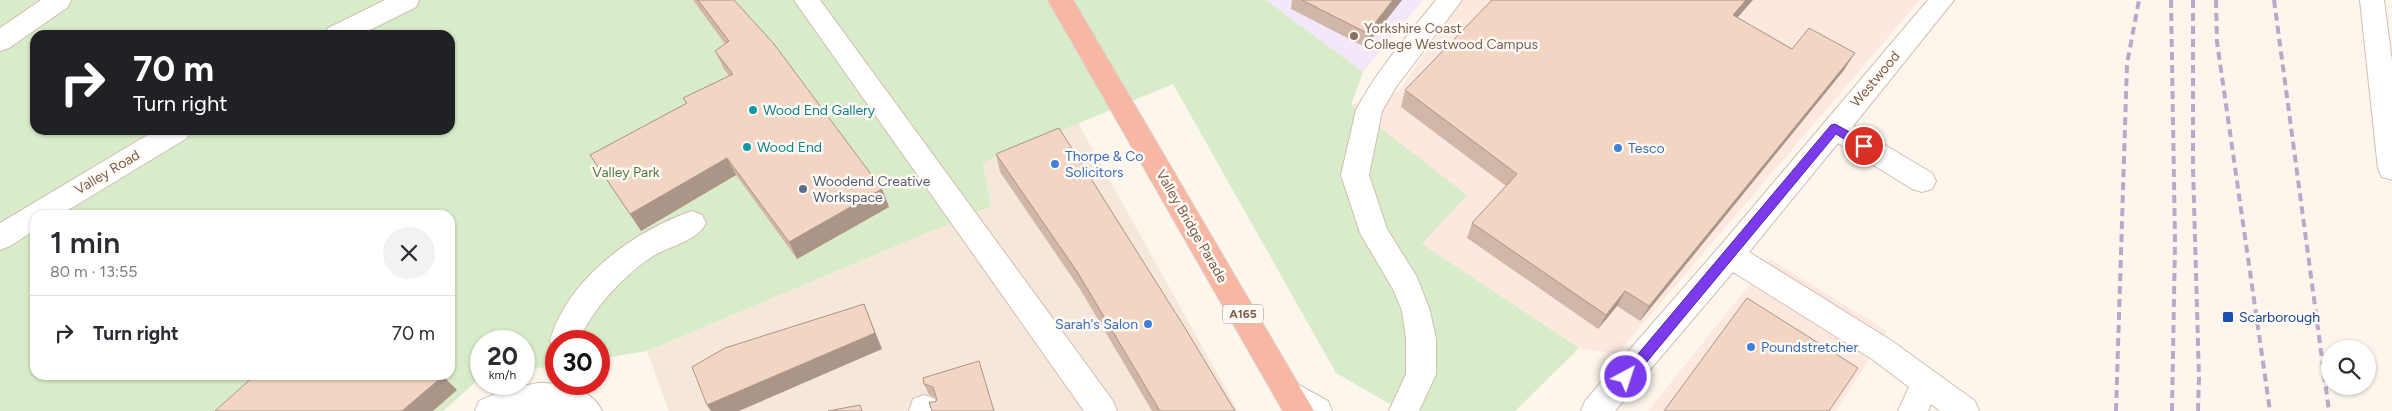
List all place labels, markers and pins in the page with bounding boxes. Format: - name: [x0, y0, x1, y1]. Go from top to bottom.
- place label: Yorkshire Coast College Westwood Campus: [1364, 20, 1538, 53]
- marker: Yorkshire Coast College Westwood Campus: [1348, 30, 1360, 42]
- place label: Wood End Gallery: [763, 102, 876, 119]
- marker: Wood End Gallery: [747, 104, 759, 116]
- pin: [1843, 125, 1885, 167]
- place label: Wood End: [757, 139, 822, 156]
- place label: Tesco: [1628, 140, 1665, 157]
- marker: Wood End: [741, 141, 753, 153]
- marker: Tesco: [1612, 142, 1624, 154]
- place label: Thorpe & Co Solicitors: [1065, 148, 1143, 181]
- marker: Thorpe & Co Solicitors: [1049, 158, 1061, 170]
- place label: Woodend Creative Workspace: [813, 173, 931, 206]
- marker: Woodend Creative Workspace: [797, 183, 809, 195]
- place label: Scarborough: [2239, 309, 2320, 326]
- marker: Scarborough: [2221, 310, 2235, 324]
- place label: Sarah's Salon: [1055, 316, 1138, 333]
- marker: Sarah's Salon: [1142, 318, 1154, 330]
- place label: Poundstretcher: [1761, 339, 1858, 356]
- marker: Poundstretcher: [1745, 341, 1757, 353]

